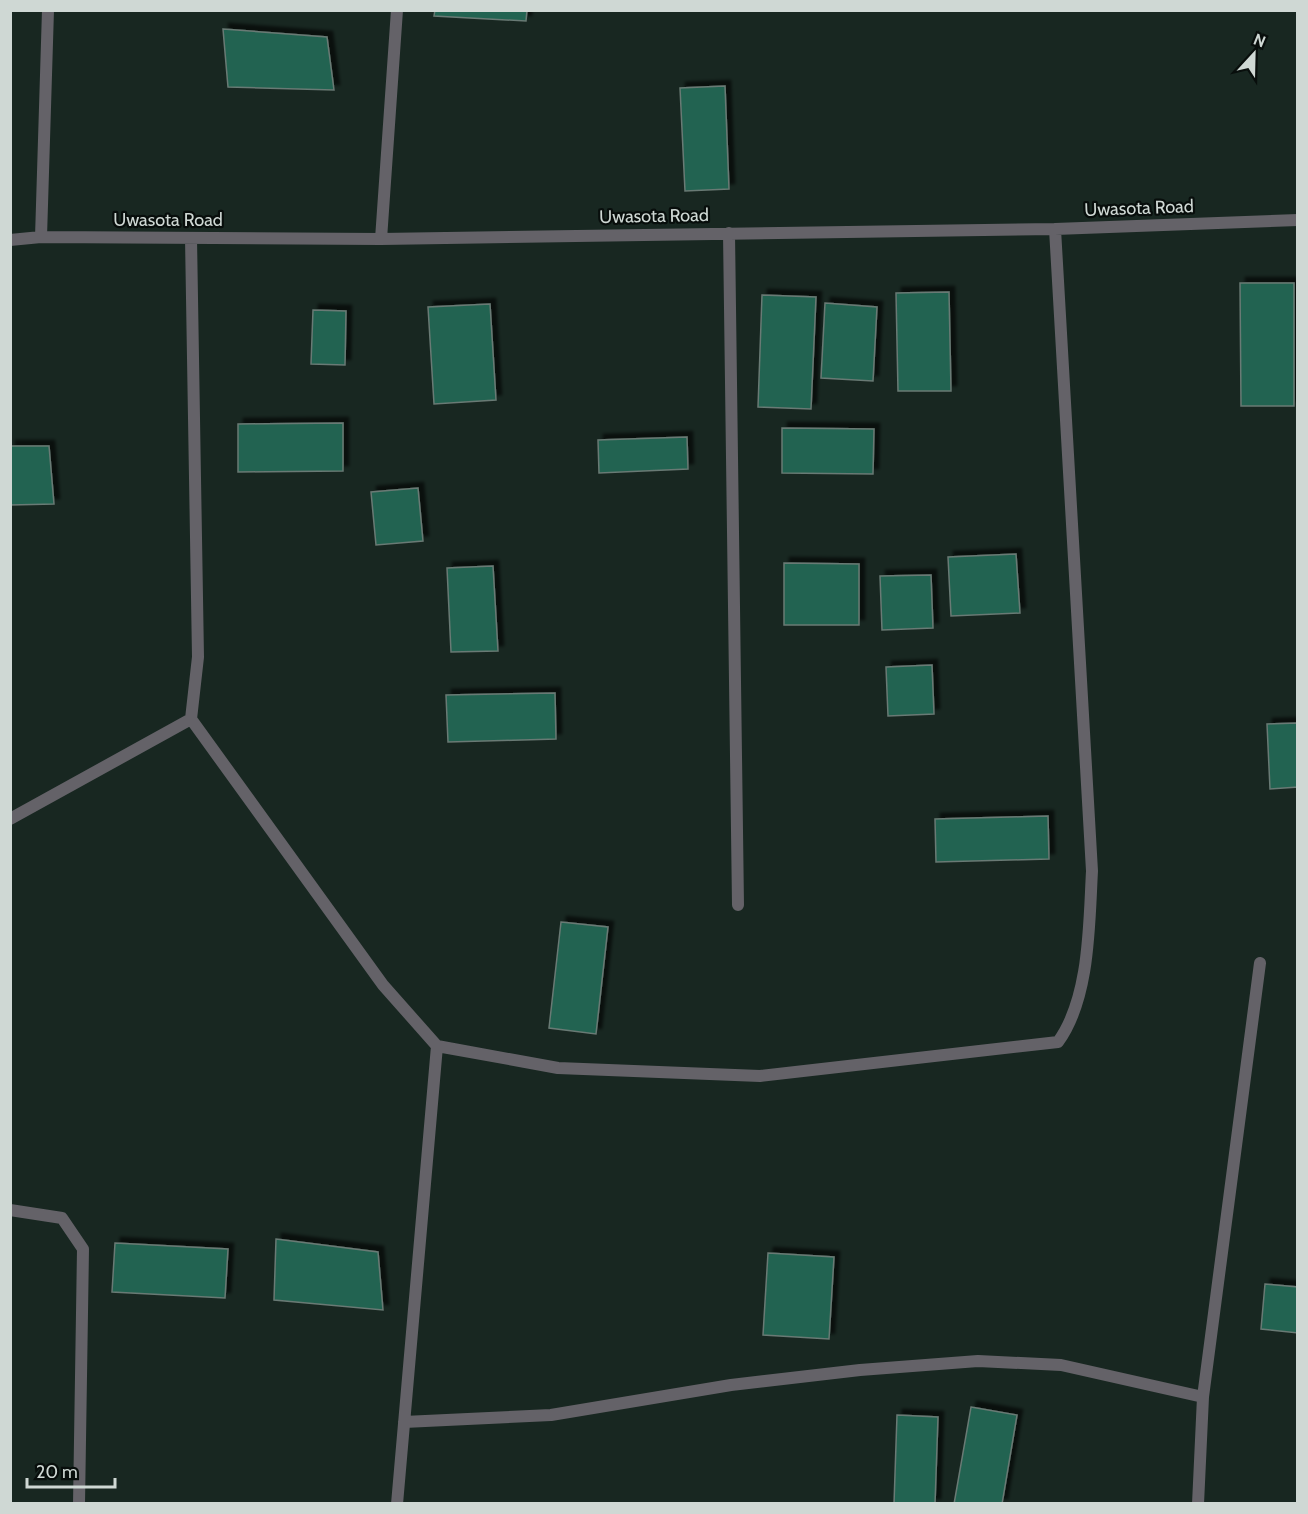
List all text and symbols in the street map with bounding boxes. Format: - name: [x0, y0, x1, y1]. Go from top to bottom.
- north arrow: [1224, 24, 1284, 84]
- text: N: [1251, 30, 1268, 51]
- street label: Uwasota Road: [1084, 195, 1194, 221]
- street label: Uwasota Road: [599, 204, 709, 228]
- street label: Uwasota Road: [113, 209, 223, 231]
- scale bar: [27, 1451, 116, 1489]
- text: 20 m: [36, 1461, 78, 1483]

